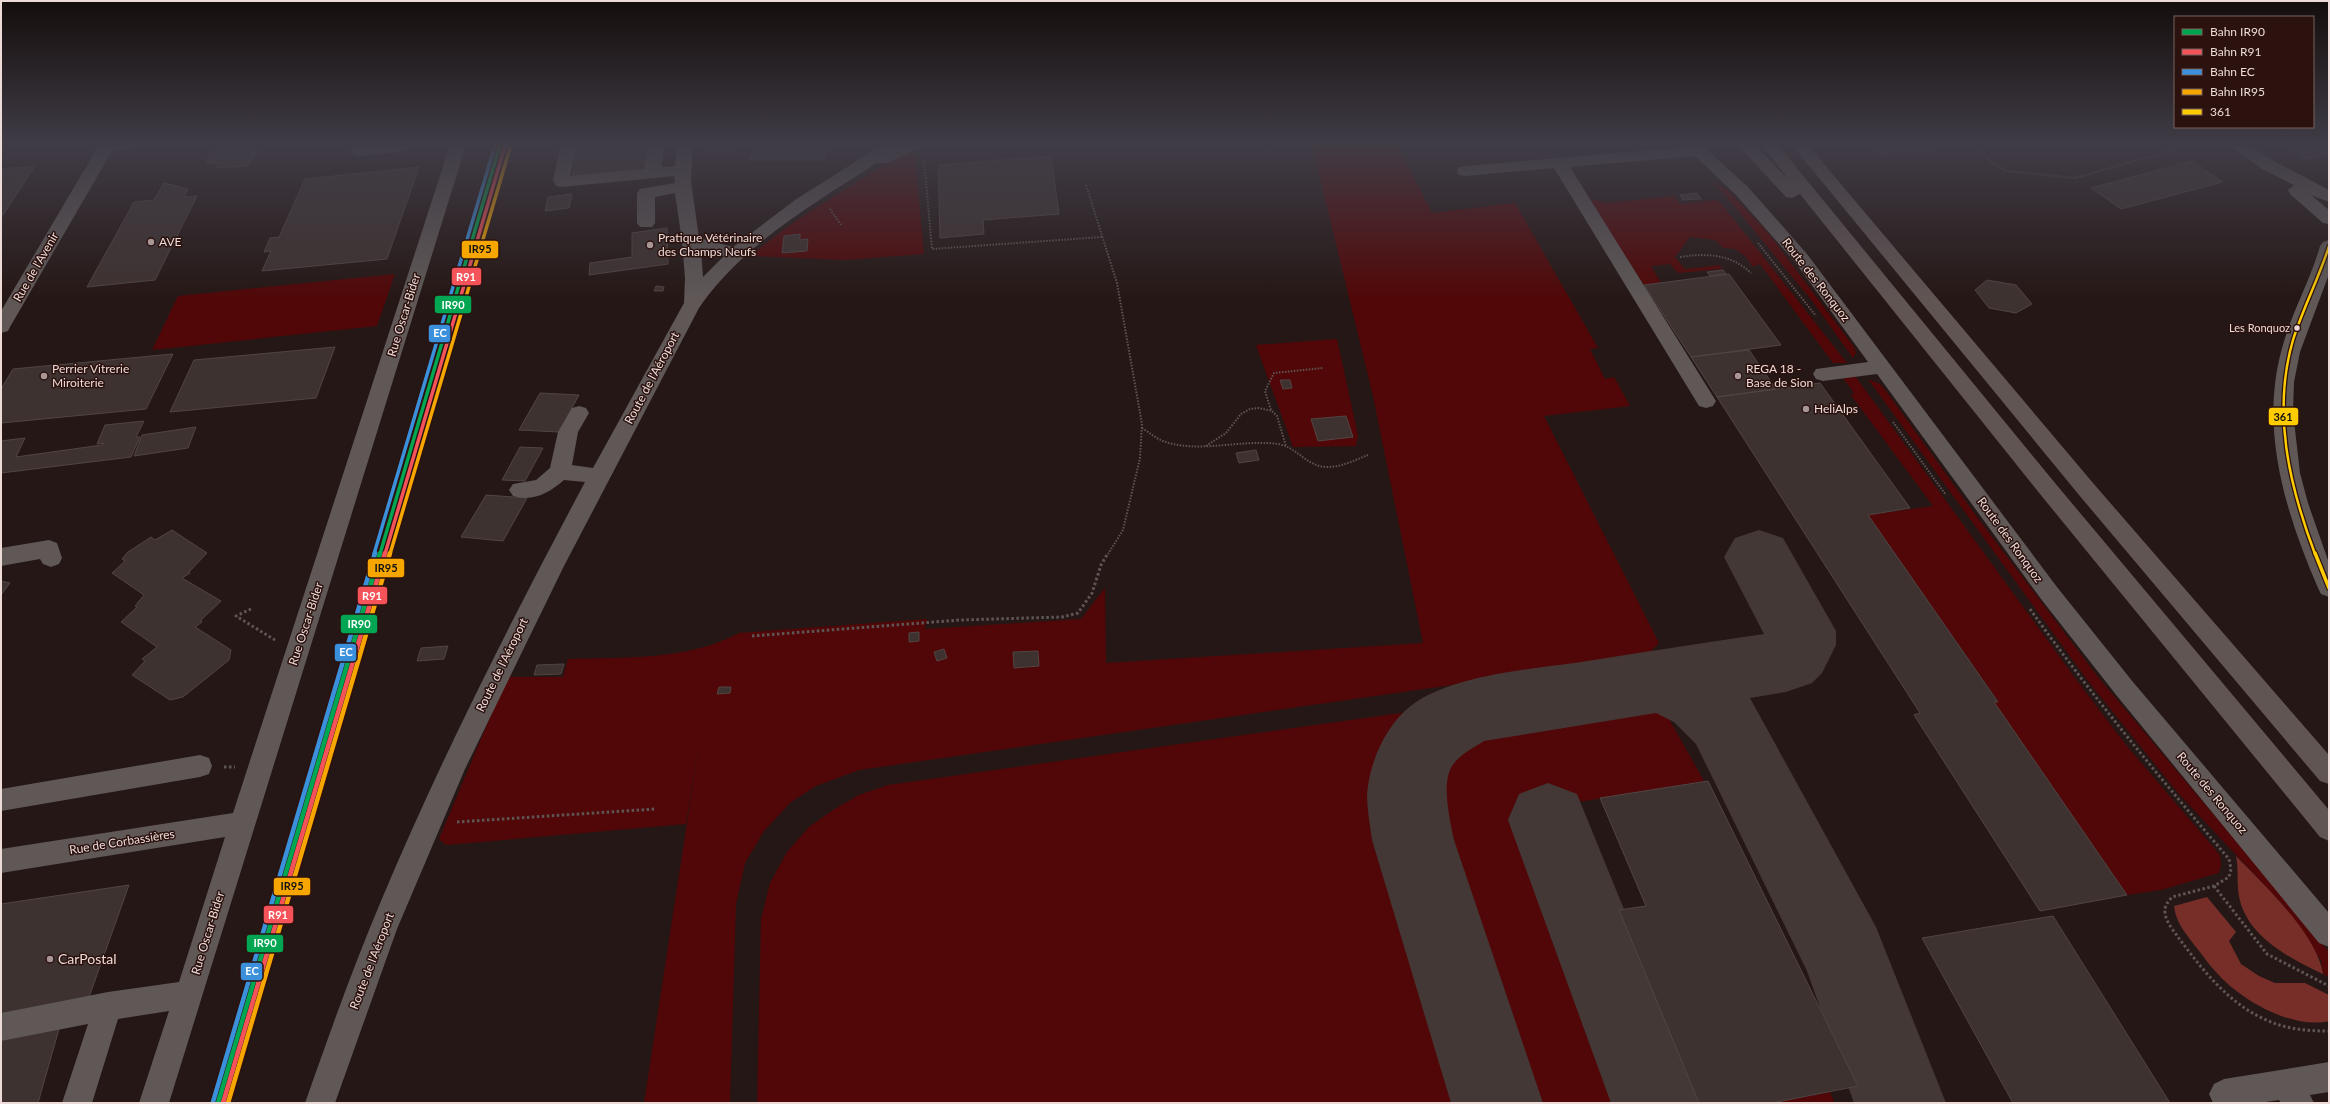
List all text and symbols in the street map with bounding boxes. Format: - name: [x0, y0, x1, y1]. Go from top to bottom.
- legend: [2174, 16, 2314, 128]
- text: Bahn IR90: [2210, 24, 2265, 39]
- text: Bahn R91: [2210, 44, 2262, 59]
- text: Bahn EC: [2210, 64, 2255, 79]
- text: Bahn IR95: [2210, 84, 2265, 99]
- text: 361: [2210, 104, 2231, 119]
- street label: Rue de l'Avenir: [10, 229, 62, 304]
- place label: Pratique Vétérinaire des Champs Neufs: [658, 230, 762, 259]
- place label: AVE: [159, 234, 182, 249]
- street label: Route des Ronquoz: [1779, 235, 1854, 325]
- marker: AVE: [146, 237, 156, 247]
- line badge: IR95: [461, 240, 499, 259]
- marker: Pratique Vétérinaire des Champs Neufs: [645, 240, 655, 250]
- text: IR95: [468, 242, 492, 255]
- line badge: R91: [451, 267, 482, 286]
- text: R91: [456, 270, 476, 283]
- street label: Rue Oscar-Bider: [384, 271, 423, 358]
- line badge: IR90: [434, 295, 472, 314]
- text: IR90: [441, 298, 465, 311]
- place label: Les Ronquoz: [2229, 321, 2290, 334]
- marker: Les Ronquoz: [2292, 323, 2302, 333]
- line badge: EC: [428, 324, 451, 343]
- text: EC: [433, 326, 447, 339]
- street label: Route de l'Aéroport: [621, 328, 683, 427]
- place label: Perrier Vitrerie Miroiterie: [52, 361, 129, 390]
- place label: REGA 18 - Base de Sion: [1746, 361, 1813, 390]
- marker: Perrier Vitrerie Miroiterie: [39, 371, 49, 381]
- marker: REGA 18 - Base de Sion: [1733, 371, 1743, 381]
- place label: HeliAlps: [1814, 401, 1858, 416]
- marker: HeliAlps: [1801, 404, 1811, 414]
- line badge: 361: [2268, 407, 2299, 426]
- text: 361: [2273, 410, 2293, 423]
- street label: Route des Ronquoz: [1974, 494, 2047, 586]
- line badge: IR95: [367, 558, 405, 578]
- text: IR95: [374, 561, 398, 574]
- street label: Rue Oscar-Bider: [285, 580, 326, 667]
- line badge: R91: [357, 586, 388, 605]
- text: R91: [362, 589, 382, 602]
- line badge: IR90: [340, 614, 378, 634]
- street label: Route de l'Aéroport: [472, 615, 531, 714]
- text: IR90: [347, 617, 371, 630]
- line badge: EC: [334, 643, 357, 662]
- text: EC: [339, 645, 353, 658]
- street label: Route des Ronquoz: [2174, 749, 2251, 837]
- street label: Rue de Corbassières: [68, 826, 176, 857]
- line badge: IR95: [273, 877, 311, 896]
- text: IR95: [280, 879, 304, 892]
- street label: Rue Oscar-Bider: [188, 889, 227, 976]
- line badge: R91: [263, 905, 294, 924]
- text: R91: [268, 908, 288, 921]
- street label: Route de l'Aéroport: [346, 910, 397, 1011]
- line badge: IR90: [246, 934, 284, 953]
- text: IR90: [253, 936, 277, 949]
- place label: CarPostal: [58, 950, 117, 967]
- marker: CarPostal: [45, 954, 55, 964]
- line badge: EC: [240, 962, 263, 981]
- text: EC: [245, 964, 259, 977]

